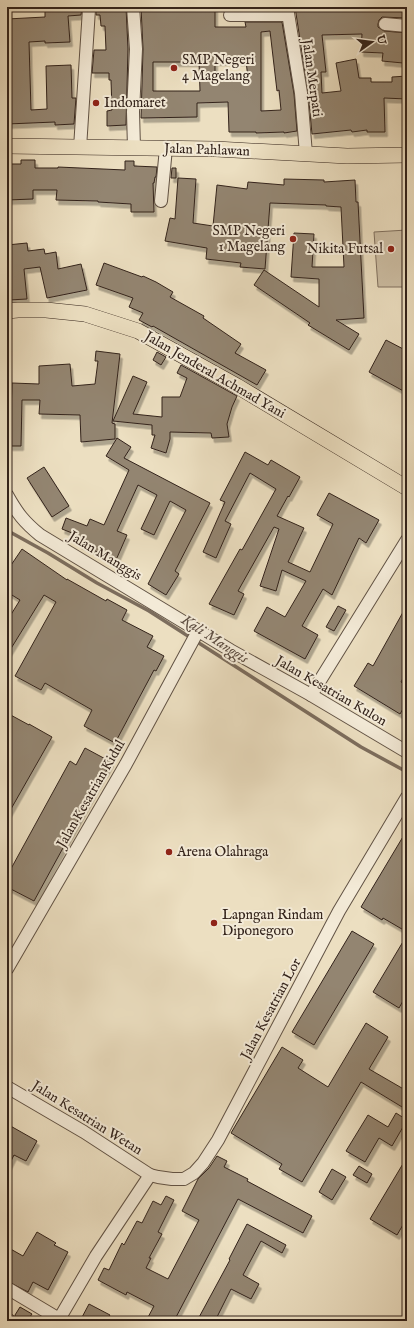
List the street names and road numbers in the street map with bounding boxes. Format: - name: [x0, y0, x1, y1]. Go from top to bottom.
- street label: Jalan Merpati: [297, 36, 326, 118]
- street label: Jalan Pahlawan: [162, 139, 251, 161]
- street label: Jalan Jenderal Achmad Yani: [140, 326, 289, 423]
- street label: Jalan Manggis: [63, 526, 145, 585]
- street label: Jalan Kesatrian Kulon: [270, 651, 390, 730]
- street label: Jalan Kesatrian Kidul: [52, 737, 129, 853]
- street label: Jalan Kesatrian Lor: [236, 955, 305, 1065]
- street label: Jalan Kesatrian Wetan: [27, 1076, 146, 1160]

